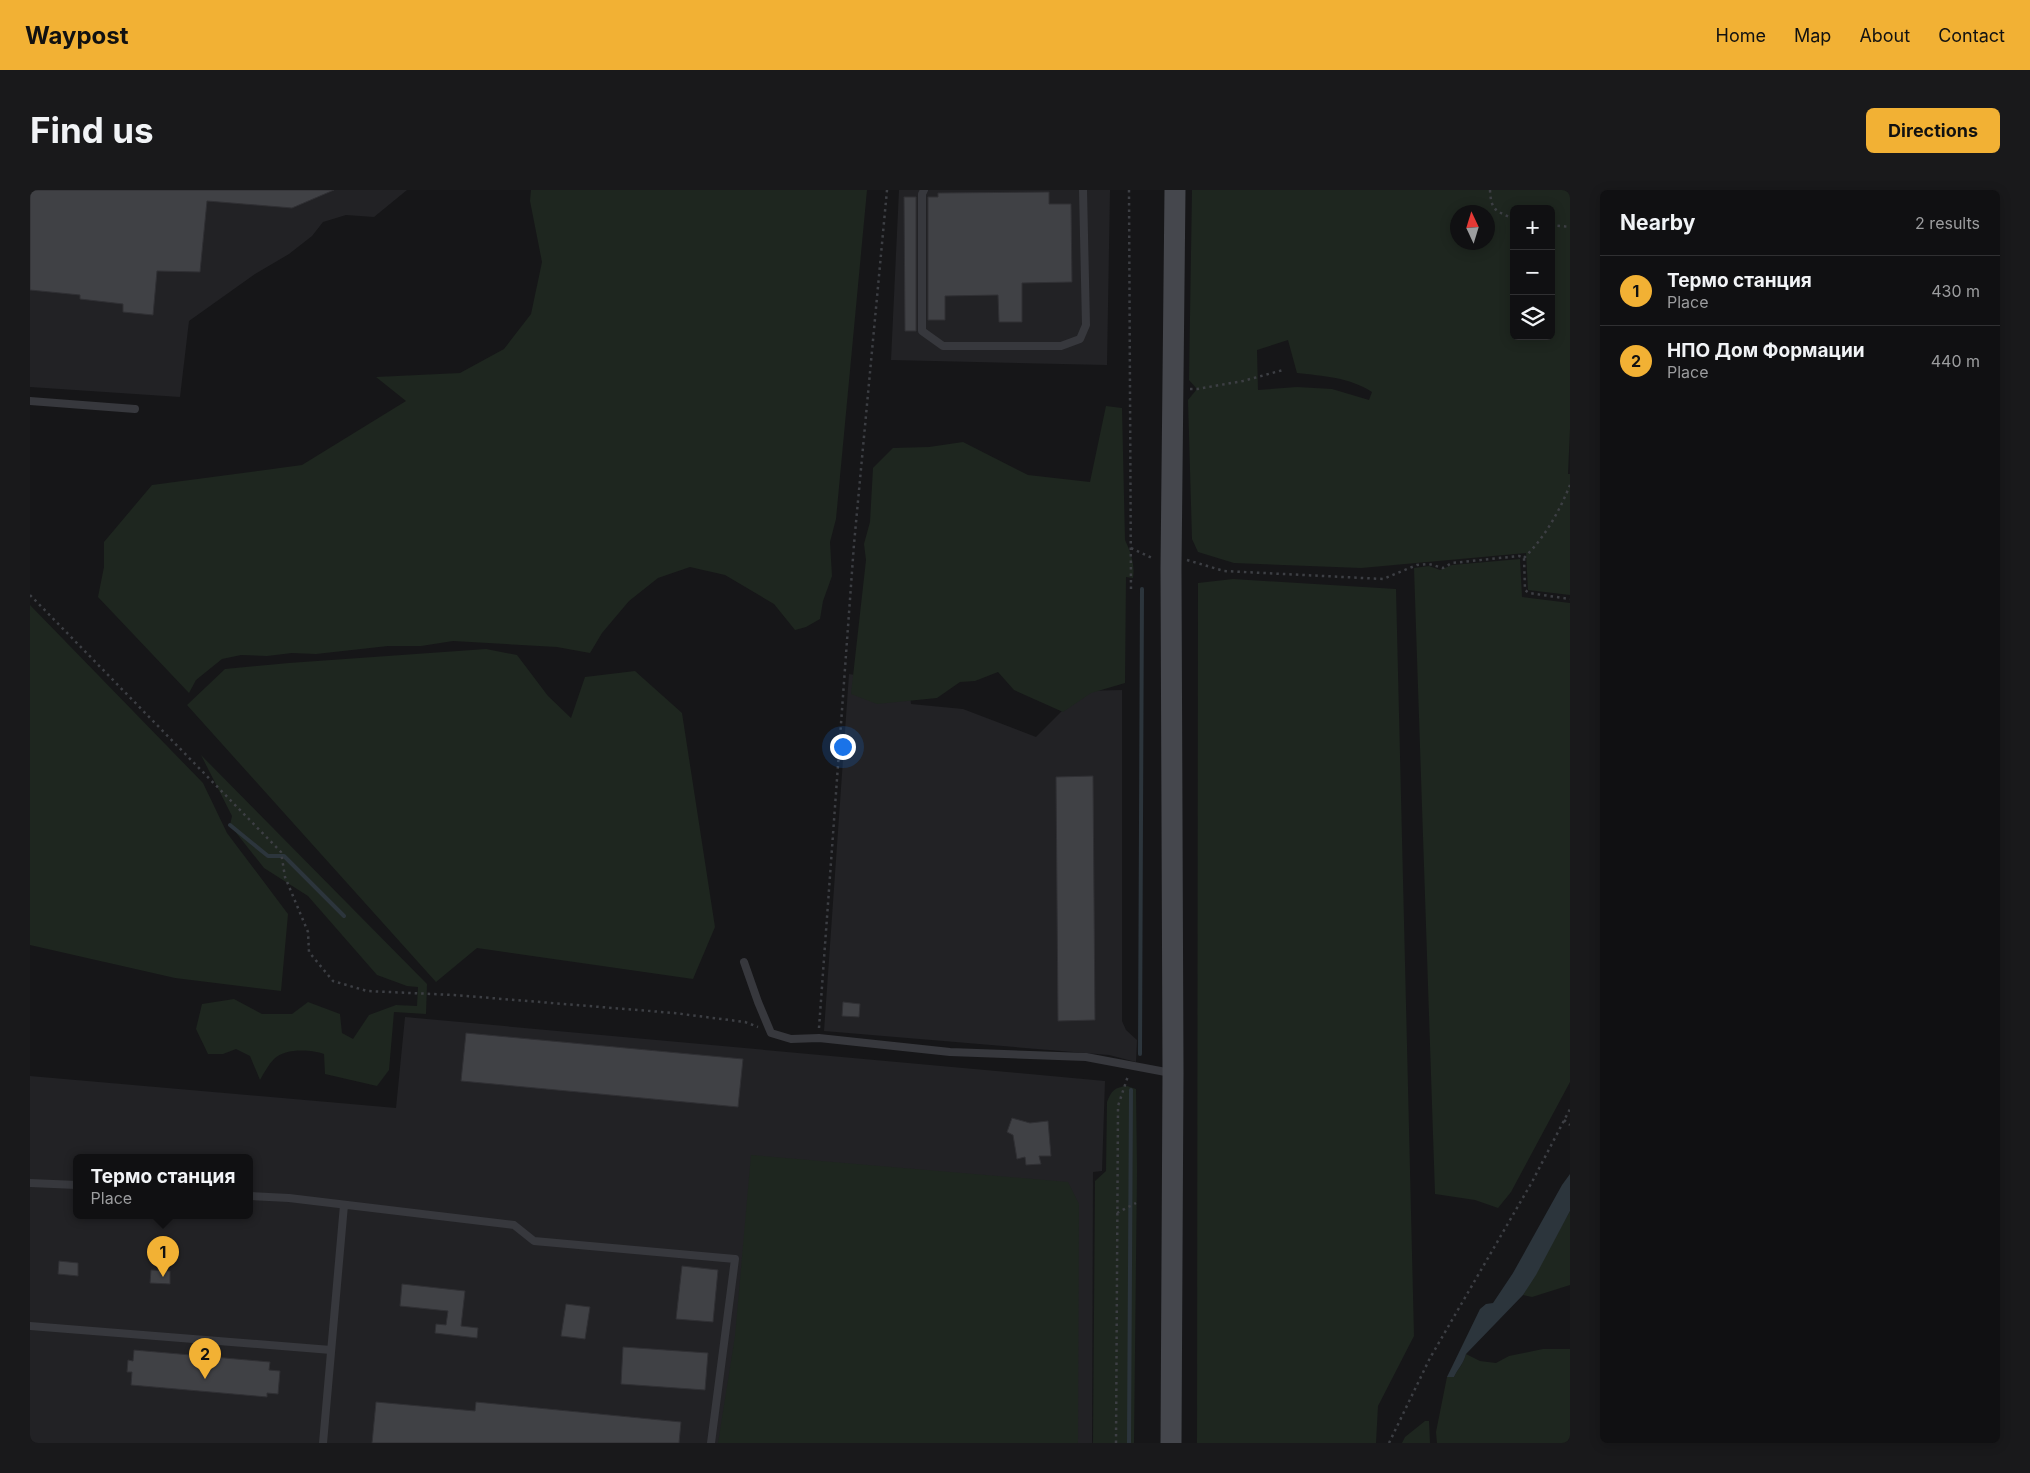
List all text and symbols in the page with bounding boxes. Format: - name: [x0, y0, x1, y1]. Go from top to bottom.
- text: Waypost: [25, 21, 129, 50]
- text: Home: [1716, 25, 1766, 46]
- text: Map: [1794, 25, 1831, 46]
- text: About: [1859, 25, 1910, 46]
- text: Contact: [1938, 25, 2005, 46]
- button: Directions: [1866, 108, 2000, 153]
- text: Find us: [30, 109, 154, 151]
- north arrow: [1450, 205, 1495, 250]
- map controls: [1510, 205, 1555, 340]
- button: +: [1510, 205, 1555, 250]
- text: Nearby: [1620, 210, 1695, 235]
- text: 2 results: [1915, 213, 1980, 233]
- button: −: [1510, 250, 1555, 295]
- text: Термо станция: [1667, 269, 1812, 292]
- text: 1: [1633, 281, 1639, 301]
- text: 430 m: [1931, 281, 1980, 301]
- text: Place: [1667, 292, 1709, 312]
- button: layers: [1510, 295, 1555, 340]
- text: НПО Дом Формации: [1667, 339, 1865, 362]
- text: 2: [1631, 351, 1641, 371]
- text: 440 m: [1931, 351, 1980, 371]
- text: Place: [1667, 362, 1709, 382]
- your location: [830, 734, 856, 760]
- popup: [73, 1154, 253, 1219]
- text: Термо станция: [91, 1165, 235, 1188]
- text: Place: [91, 1188, 132, 1208]
- pin: 1: [147, 1236, 179, 1277]
- pin: 2: [189, 1338, 221, 1379]

